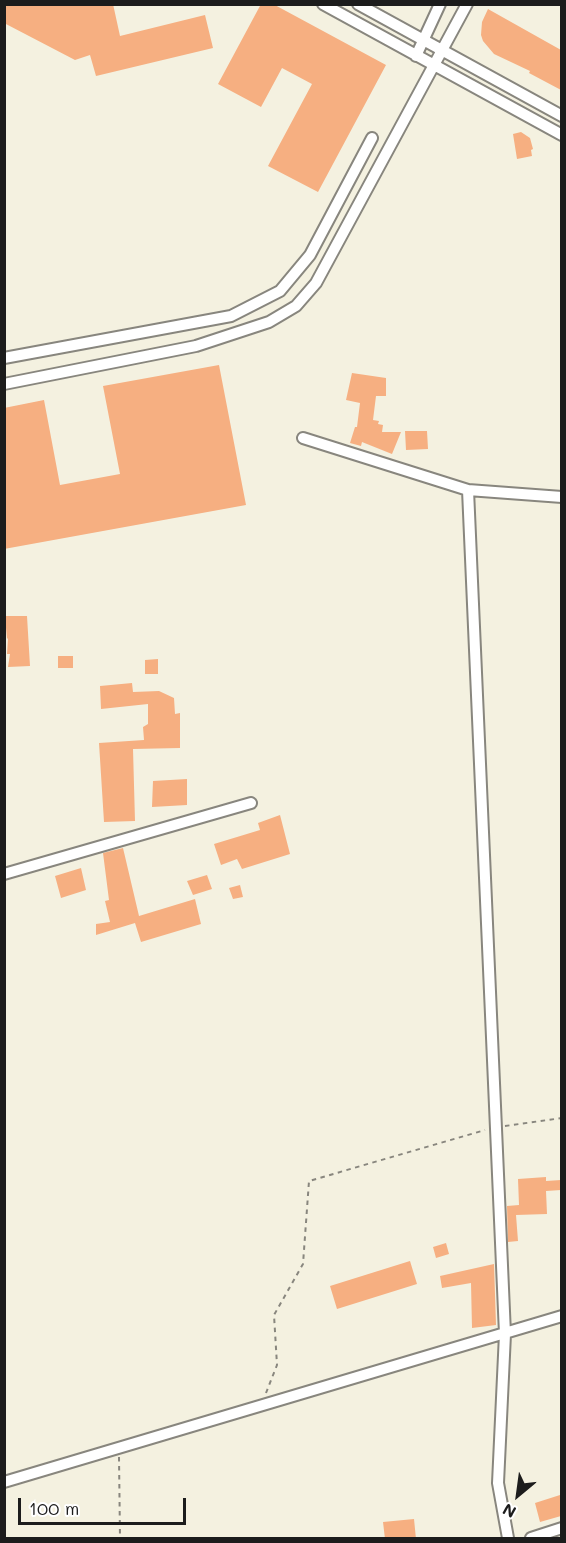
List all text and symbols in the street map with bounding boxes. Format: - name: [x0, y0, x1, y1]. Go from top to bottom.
- north arrow: [488, 1465, 548, 1525]
- scale bar: [21, 1486, 189, 1524]
- text: 100 m: [29, 1496, 79, 1520]
- text: N: [499, 1499, 519, 1523]

